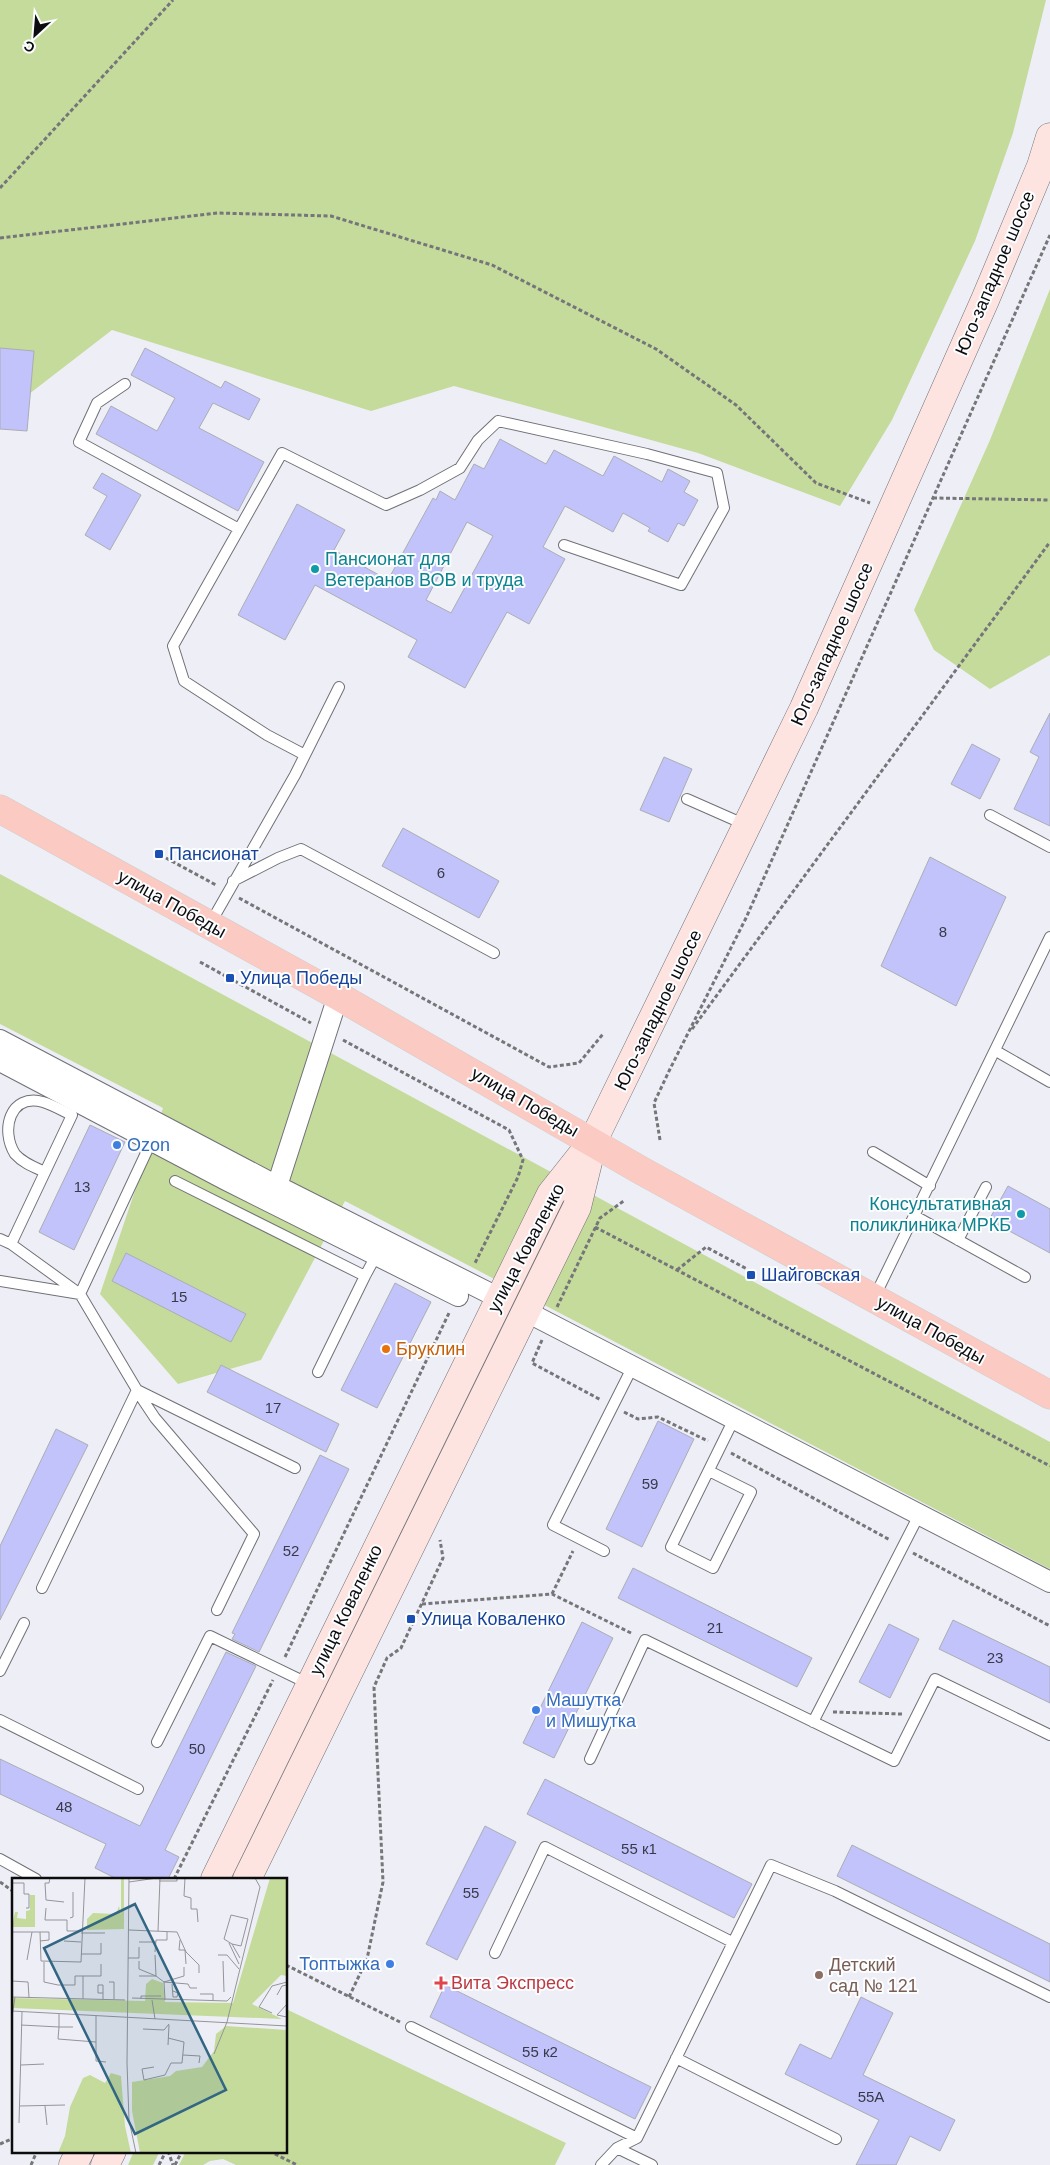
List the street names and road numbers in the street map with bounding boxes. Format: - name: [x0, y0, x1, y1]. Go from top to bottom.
- street label: Юго-западное шоссе: [951, 188, 1039, 358]
- street label: Юго-западное шоссе: [787, 559, 877, 729]
- street label: улица Победы: [114, 866, 230, 942]
- street label: Юго-западное шоссе: [610, 926, 706, 1094]
- street label: улица Победы: [468, 1063, 582, 1141]
- street label: улица Коваленко: [484, 1180, 568, 1316]
- street label: улица Победы: [873, 1292, 989, 1368]
- street label: улица Коваленко: [306, 1541, 386, 1679]

